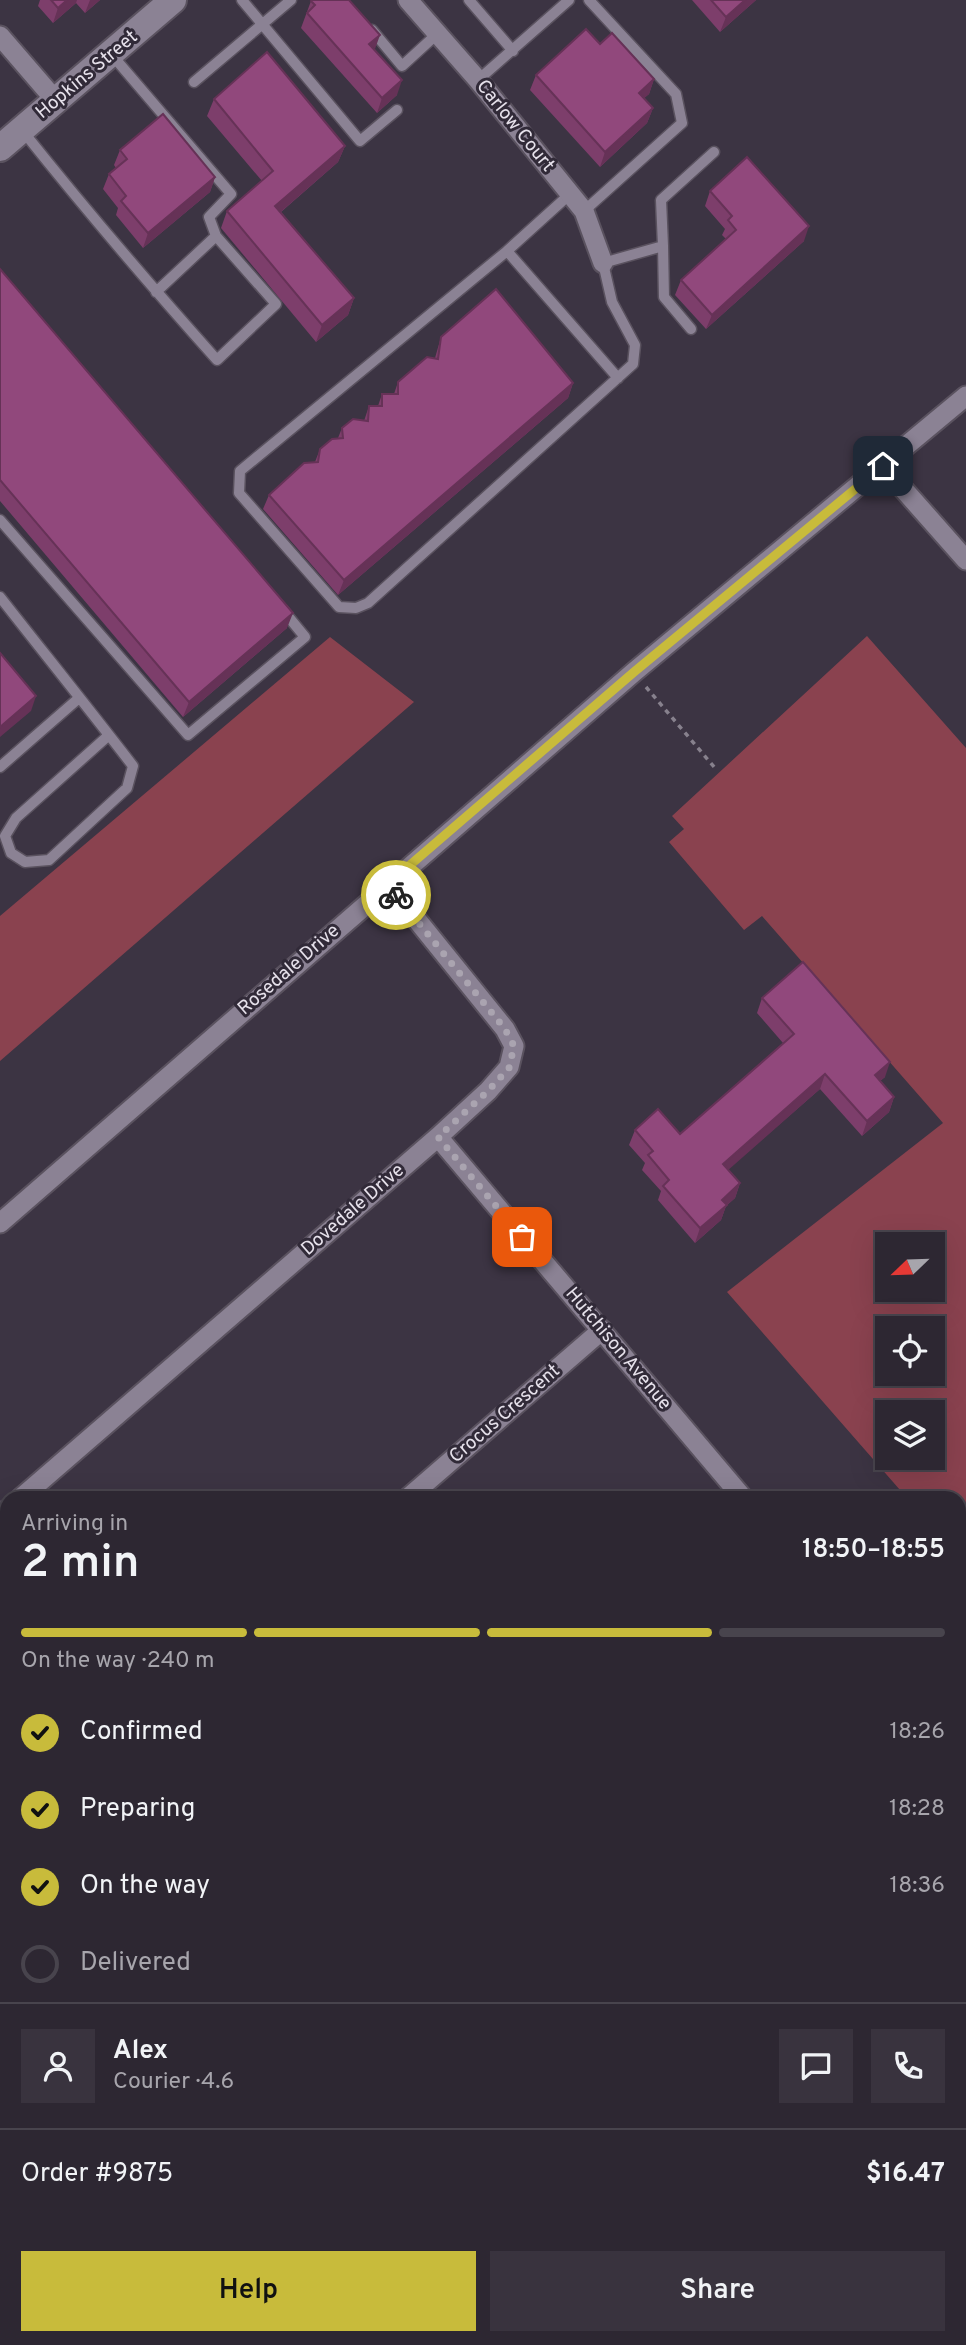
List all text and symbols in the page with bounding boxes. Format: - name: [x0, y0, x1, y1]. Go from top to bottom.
- street label: Hopkins Street: [31, 25, 143, 125]
- street label: Carlow Court: [470, 75, 560, 177]
- pin: [853, 436, 913, 496]
- icon: home: [864, 447, 902, 485]
- courier: [361, 860, 431, 930]
- icon: bike: [377, 876, 415, 914]
- street label: Rosedale Drive: [233, 919, 345, 1021]
- street label: Dovedale Drive: [297, 1159, 409, 1261]
- pin: [492, 1207, 552, 1267]
- icon: bag: [503, 1218, 541, 1256]
- north arrow: [875, 1232, 945, 1302]
- map controls: [875, 1232, 945, 1470]
- street label: Hutchison Avenue: [560, 1283, 676, 1415]
- button: locate: [875, 1316, 945, 1386]
- street label: Crocus Crescent: [445, 1359, 565, 1469]
- button: layers: [875, 1400, 945, 1470]
- text: Arriving in: [21, 1510, 128, 1539]
- text: 18:50–18:55: [802, 1534, 945, 1567]
- text: 2 min: [21, 1535, 140, 1594]
- text: On the way · 240 m: [21, 1647, 215, 1676]
- icon: check: [21, 1714, 59, 1752]
- text: Confirmed: [80, 1716, 203, 1749]
- text: 18:26: [889, 1718, 945, 1747]
- icon: check: [21, 1791, 59, 1829]
- text: Preparing: [80, 1793, 195, 1826]
- text: 18:28: [889, 1795, 945, 1824]
- icon: check: [21, 1868, 59, 1906]
- text: On the way: [80, 1870, 210, 1903]
- text: 18:36: [890, 1872, 945, 1901]
- text: Delivered: [80, 1947, 191, 1980]
- button: person: [21, 2029, 95, 2103]
- button: chat: [779, 2029, 853, 2103]
- button: phone: [871, 2029, 945, 2103]
- text: Alex: [113, 2035, 168, 2068]
- text: Courier · 4.6: [113, 2068, 234, 2097]
- text: Order #9875: [21, 2158, 173, 2191]
- text: $16.47: [866, 2158, 945, 2191]
- button: Help: [21, 2251, 476, 2331]
- button: Share: [490, 2251, 945, 2331]

